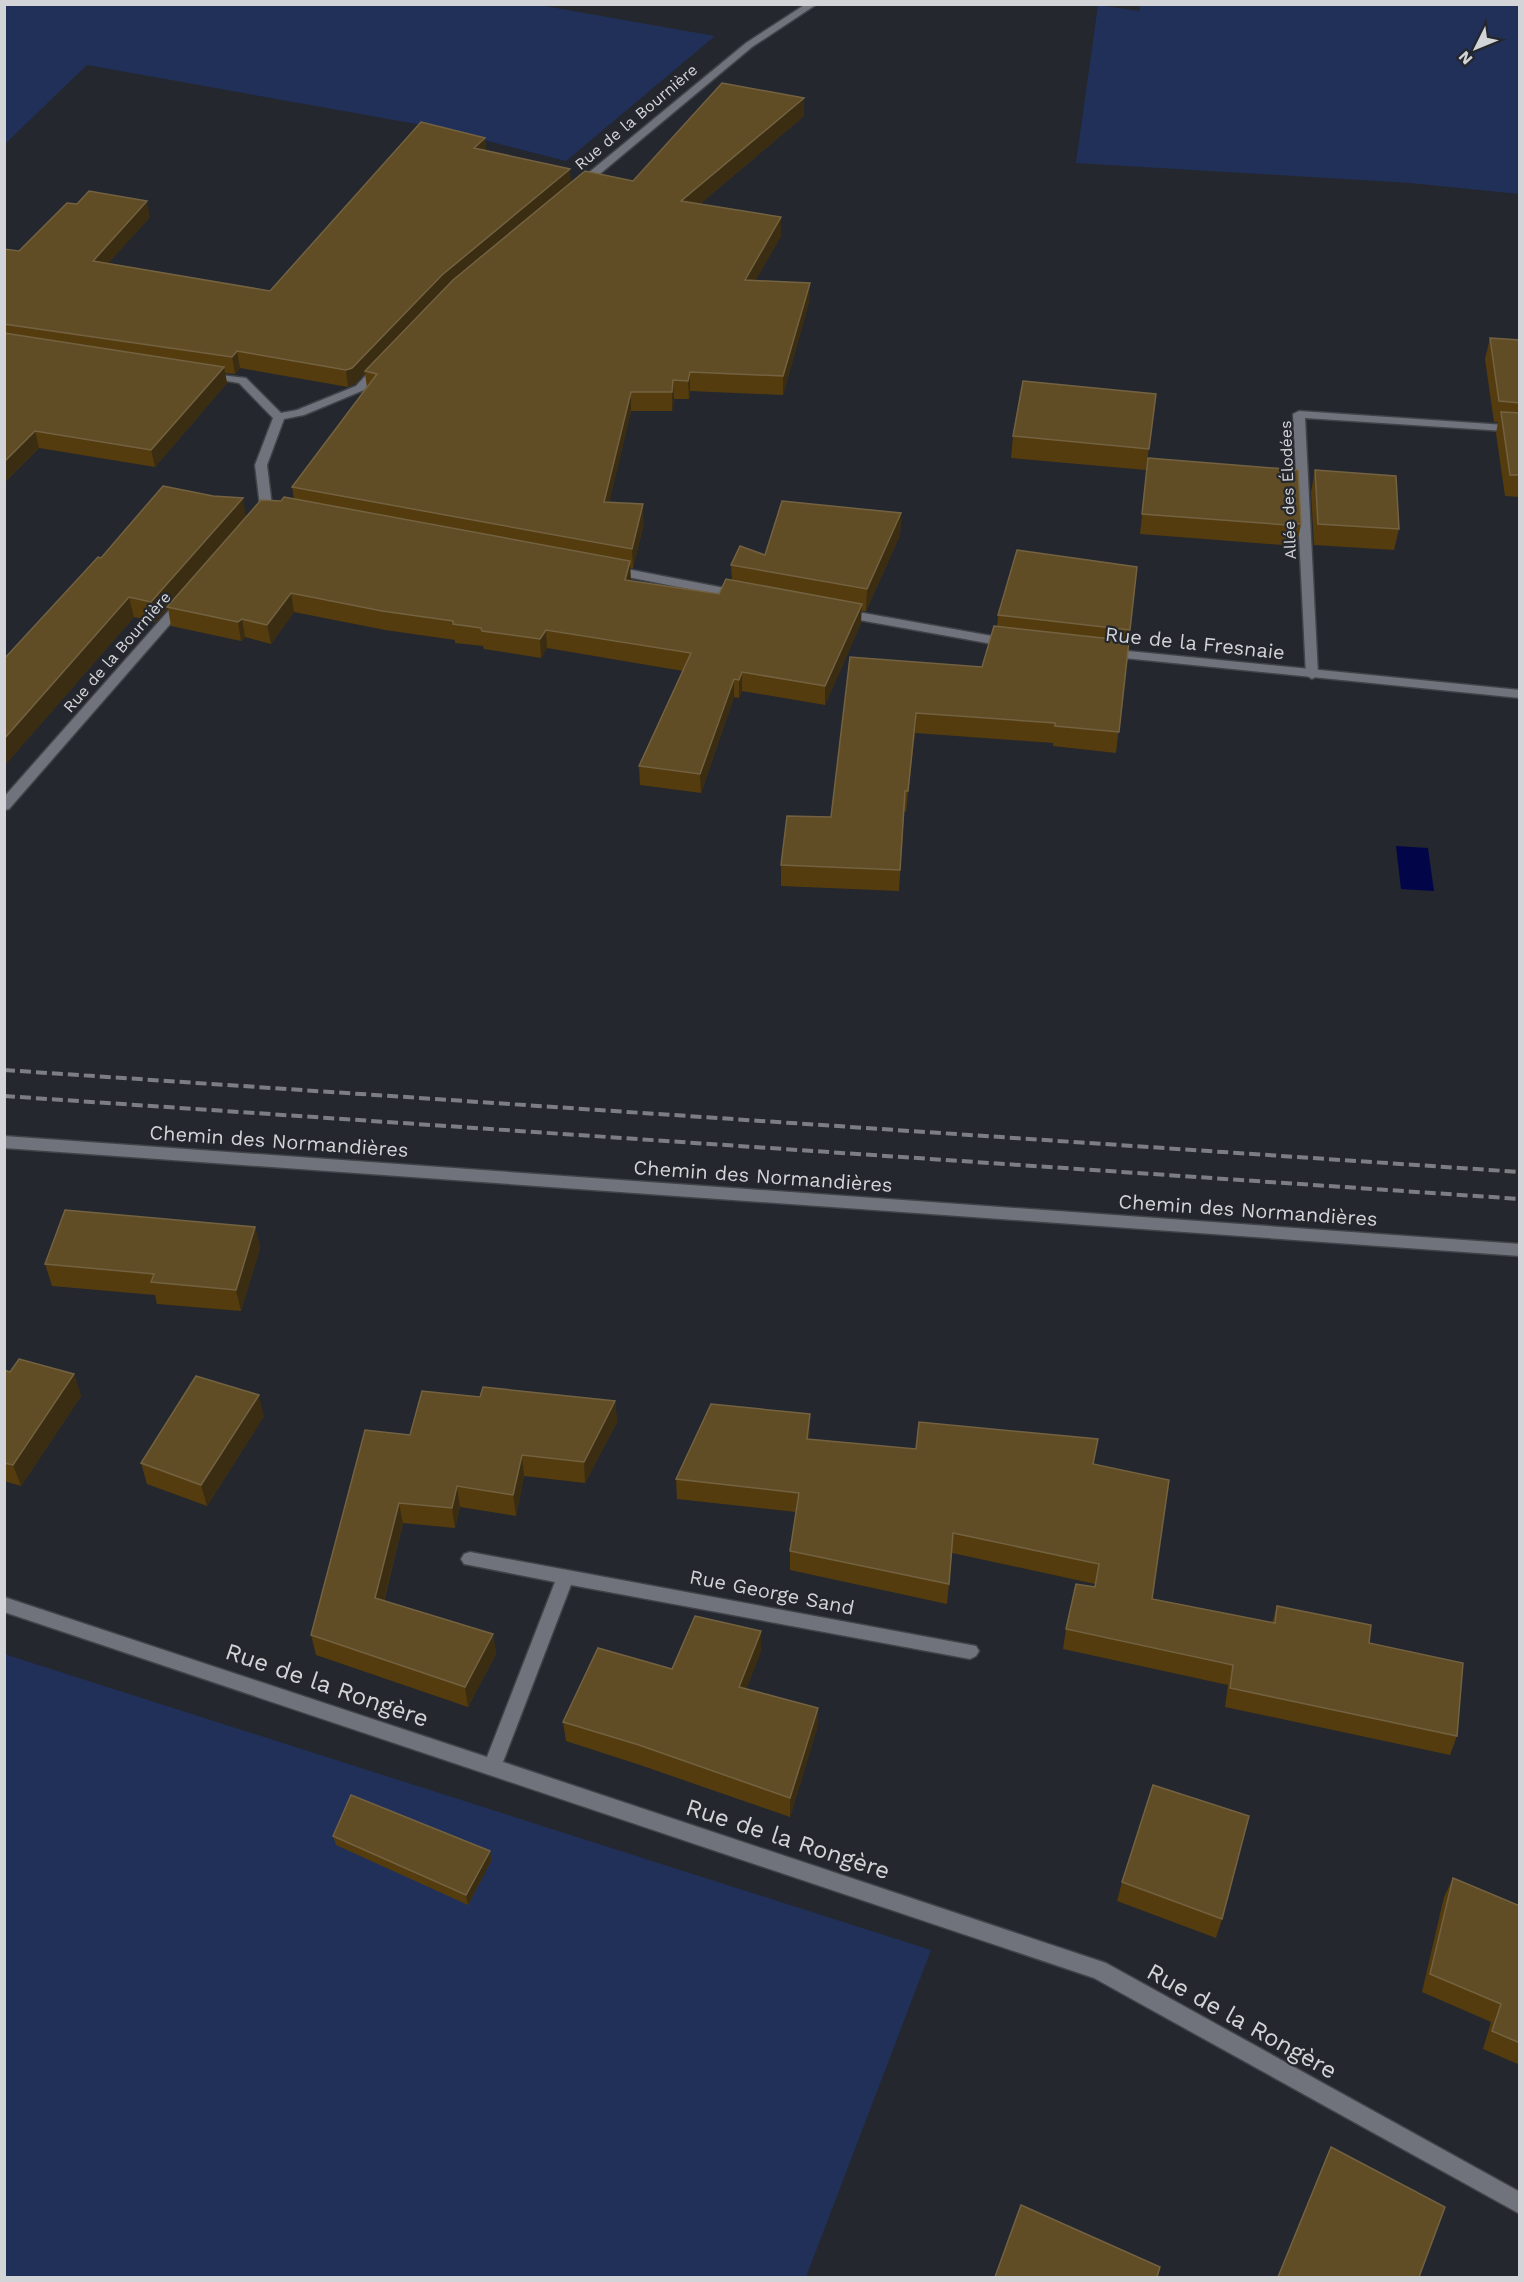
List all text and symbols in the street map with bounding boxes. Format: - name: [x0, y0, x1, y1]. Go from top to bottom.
- north arrow: [1446, 18, 1506, 78]
- text: N: [1454, 47, 1476, 69]
- street label: Rue de la Bournière: [571, 60, 701, 174]
- street label: Allée des Élodées: [1276, 420, 1300, 560]
- street label: Rue de la Bournière: [59, 588, 175, 716]
- street label: Rue de la Fresnaie: [1104, 622, 1286, 664]
- street label: Chemin des Normandières: [149, 1120, 409, 1162]
- street label: Chemin des Normandières: [633, 1155, 893, 1197]
- street label: Chemin des Normandières: [1118, 1189, 1378, 1231]
- street label: Rue George Sand: [688, 1564, 856, 1620]
- street label: Rue de la Rongère: [222, 1637, 432, 1733]
- street label: Rue de la Rongère: [682, 1793, 894, 1885]
- street label: Rue de la Rongère: [1142, 1957, 1342, 2085]

